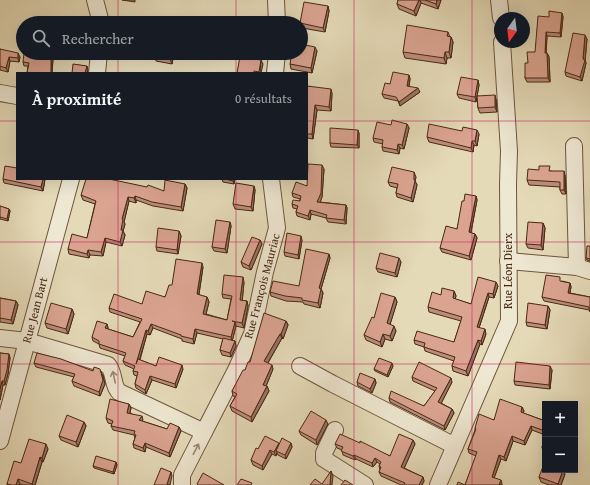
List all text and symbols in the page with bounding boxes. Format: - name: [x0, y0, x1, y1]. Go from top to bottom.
- north arrow: [494, 12, 530, 48]
- search box: [16, 16, 308, 60]
- icon: search: [30, 27, 52, 49]
- text: Rechercher: [62, 28, 134, 49]
- text: À proximité: [32, 86, 121, 111]
- text: 0 résultats: [235, 89, 292, 108]
- street label: Rue François Mauriac: [239, 231, 284, 340]
- street label: Rue Léon Dierx: [499, 232, 516, 309]
- street label: Rue Jean Bart: [18, 274, 52, 345]
- one-way arrow: [109, 370, 117, 383]
- map controls: [542, 401, 578, 473]
- button: +: [542, 401, 578, 437]
- button: −: [542, 437, 578, 473]
- one-way arrow: [192, 443, 200, 455]

